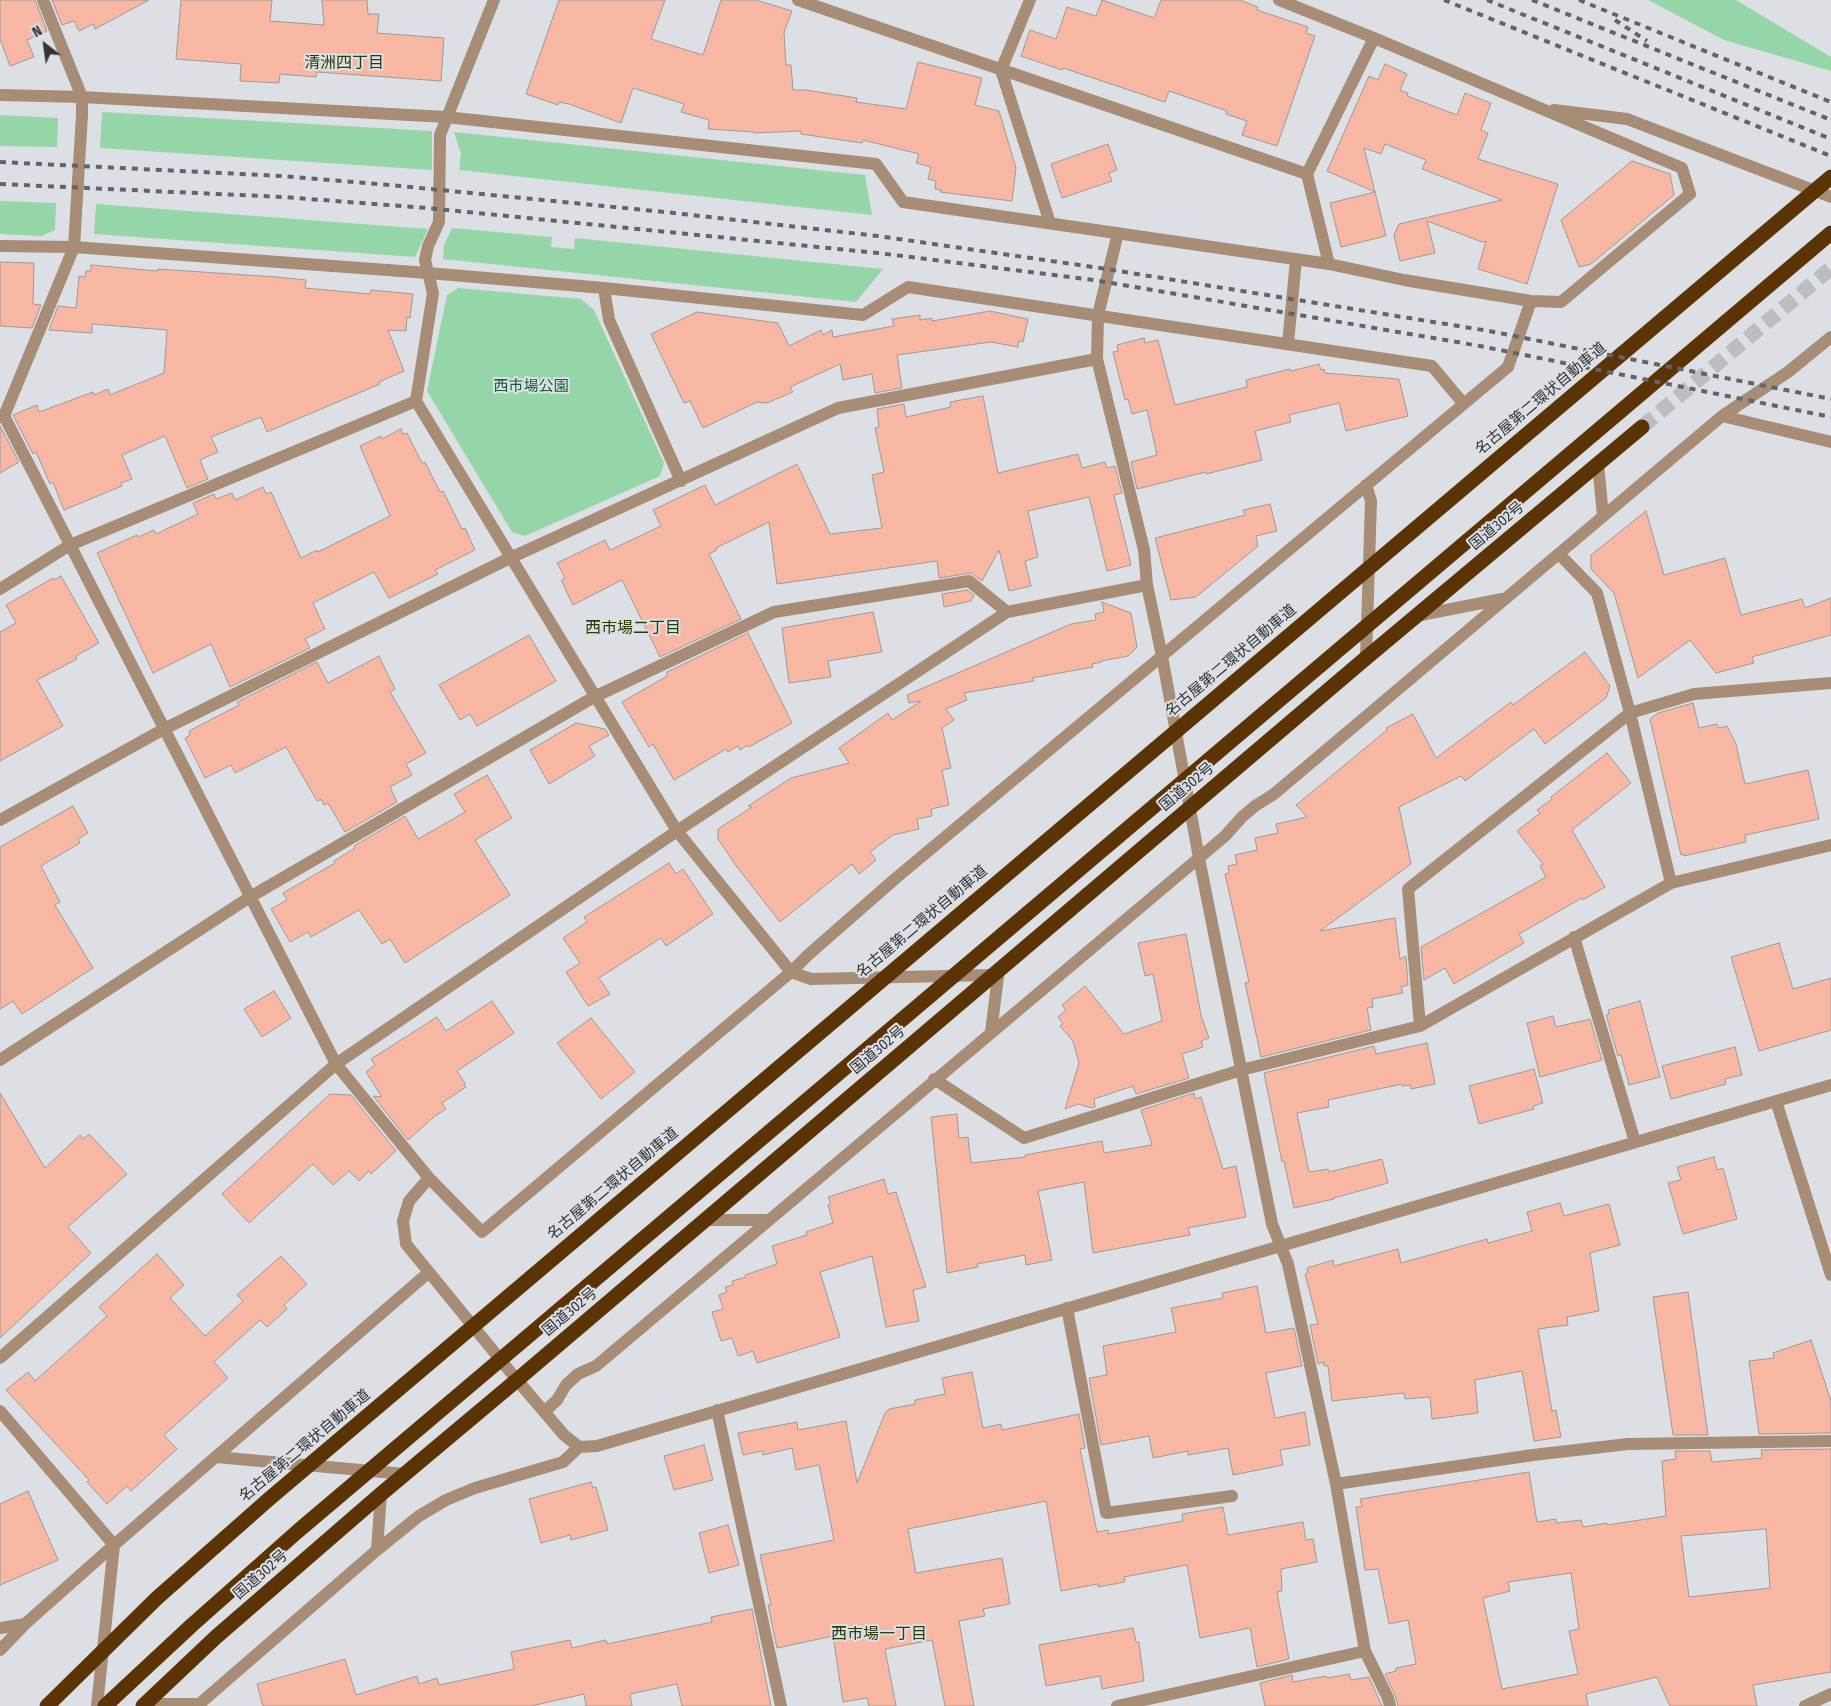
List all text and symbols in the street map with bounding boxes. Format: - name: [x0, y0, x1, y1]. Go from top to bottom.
- north arrow: [20, 20, 70, 70]
- text: N: [29, 22, 45, 41]
- district label: 清洲四丁目: [304, 54, 384, 74]
- street label: 名古屋第二環状自動車道: [1472, 339, 1610, 459]
- park label: 西市場公園: [494, 378, 568, 396]
- street label: 国道302号: [1466, 498, 1528, 554]
- street label: 名古屋第二環状自動車道: [1162, 601, 1300, 721]
- district label: 西市場二丁目: [585, 619, 681, 639]
- street label: 国道302号: [1156, 759, 1218, 815]
- street label: 名古屋第二環状自動車道: [853, 862, 991, 982]
- street label: 国道302号: [847, 1022, 909, 1078]
- street label: 名古屋第二環状自動車道: [544, 1124, 682, 1244]
- street label: 国道302号: [539, 1284, 601, 1340]
- street label: 名古屋第二環状自動車道: [236, 1386, 374, 1506]
- street label: 国道302号: [230, 1547, 292, 1603]
- district label: 西市場一丁目: [831, 1625, 927, 1645]

